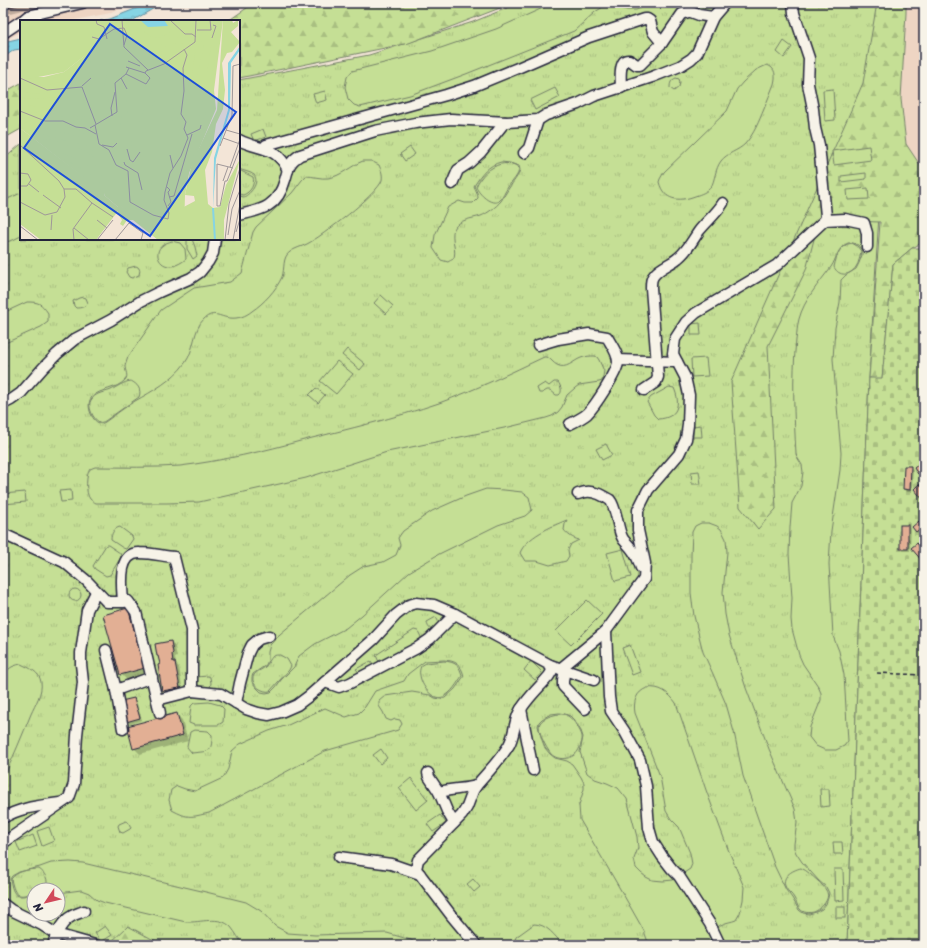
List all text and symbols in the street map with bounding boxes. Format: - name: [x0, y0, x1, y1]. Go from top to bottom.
- inset map: [20, 20, 240, 240]
- north arrow: [26, 882, 66, 922]
- text: N: [28, 899, 49, 917]

